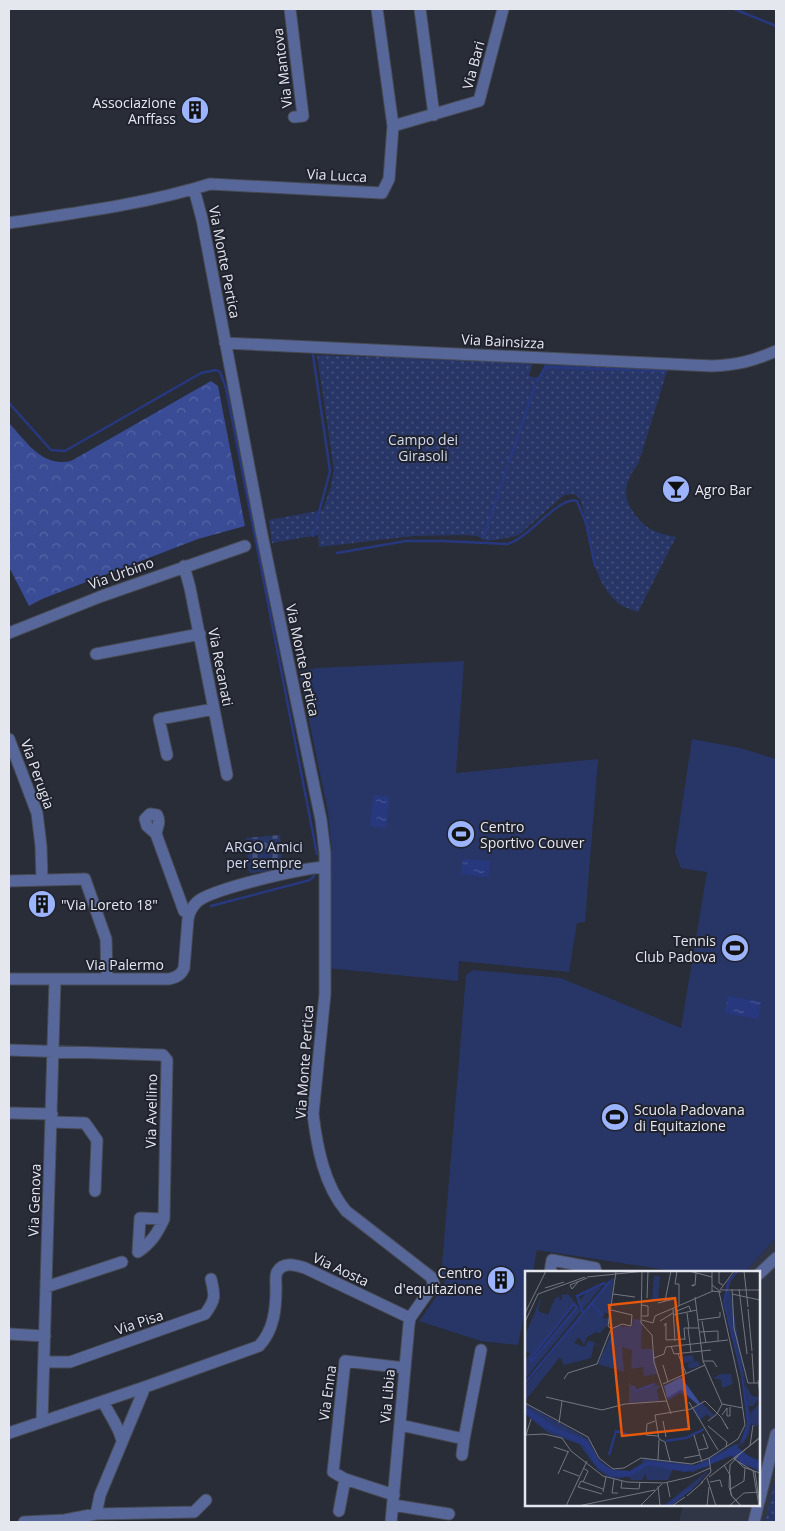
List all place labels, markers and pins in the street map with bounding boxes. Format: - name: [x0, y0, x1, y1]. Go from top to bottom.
- place label: Associazione Anffass: [92, 93, 176, 128]
- building icon: Associazione Anffass: [180, 95, 210, 125]
- bar icon: Agro Bar: [661, 474, 691, 504]
- place label: Agro Bar: [695, 480, 752, 499]
- place label: Centro Sportivo Couver: [480, 817, 585, 852]
- sports icon: Centro Sportivo Couver: [446, 819, 476, 849]
- building icon: "Via Loreto 18": [27, 889, 57, 919]
- place label: "Via Loreto 18": [61, 895, 158, 914]
- place label: Tennis Club Padova: [635, 931, 716, 966]
- sports icon: Tennis Club Padova: [720, 933, 750, 963]
- place label: Scuola Padovana di Equitazione: [634, 1100, 745, 1135]
- sports icon: Scuola Padovana di Equitazione: [600, 1102, 630, 1132]
- place label: Centro d'equitazione: [394, 1263, 482, 1298]
- building icon: Centro d'equitazione: [486, 1265, 516, 1295]

